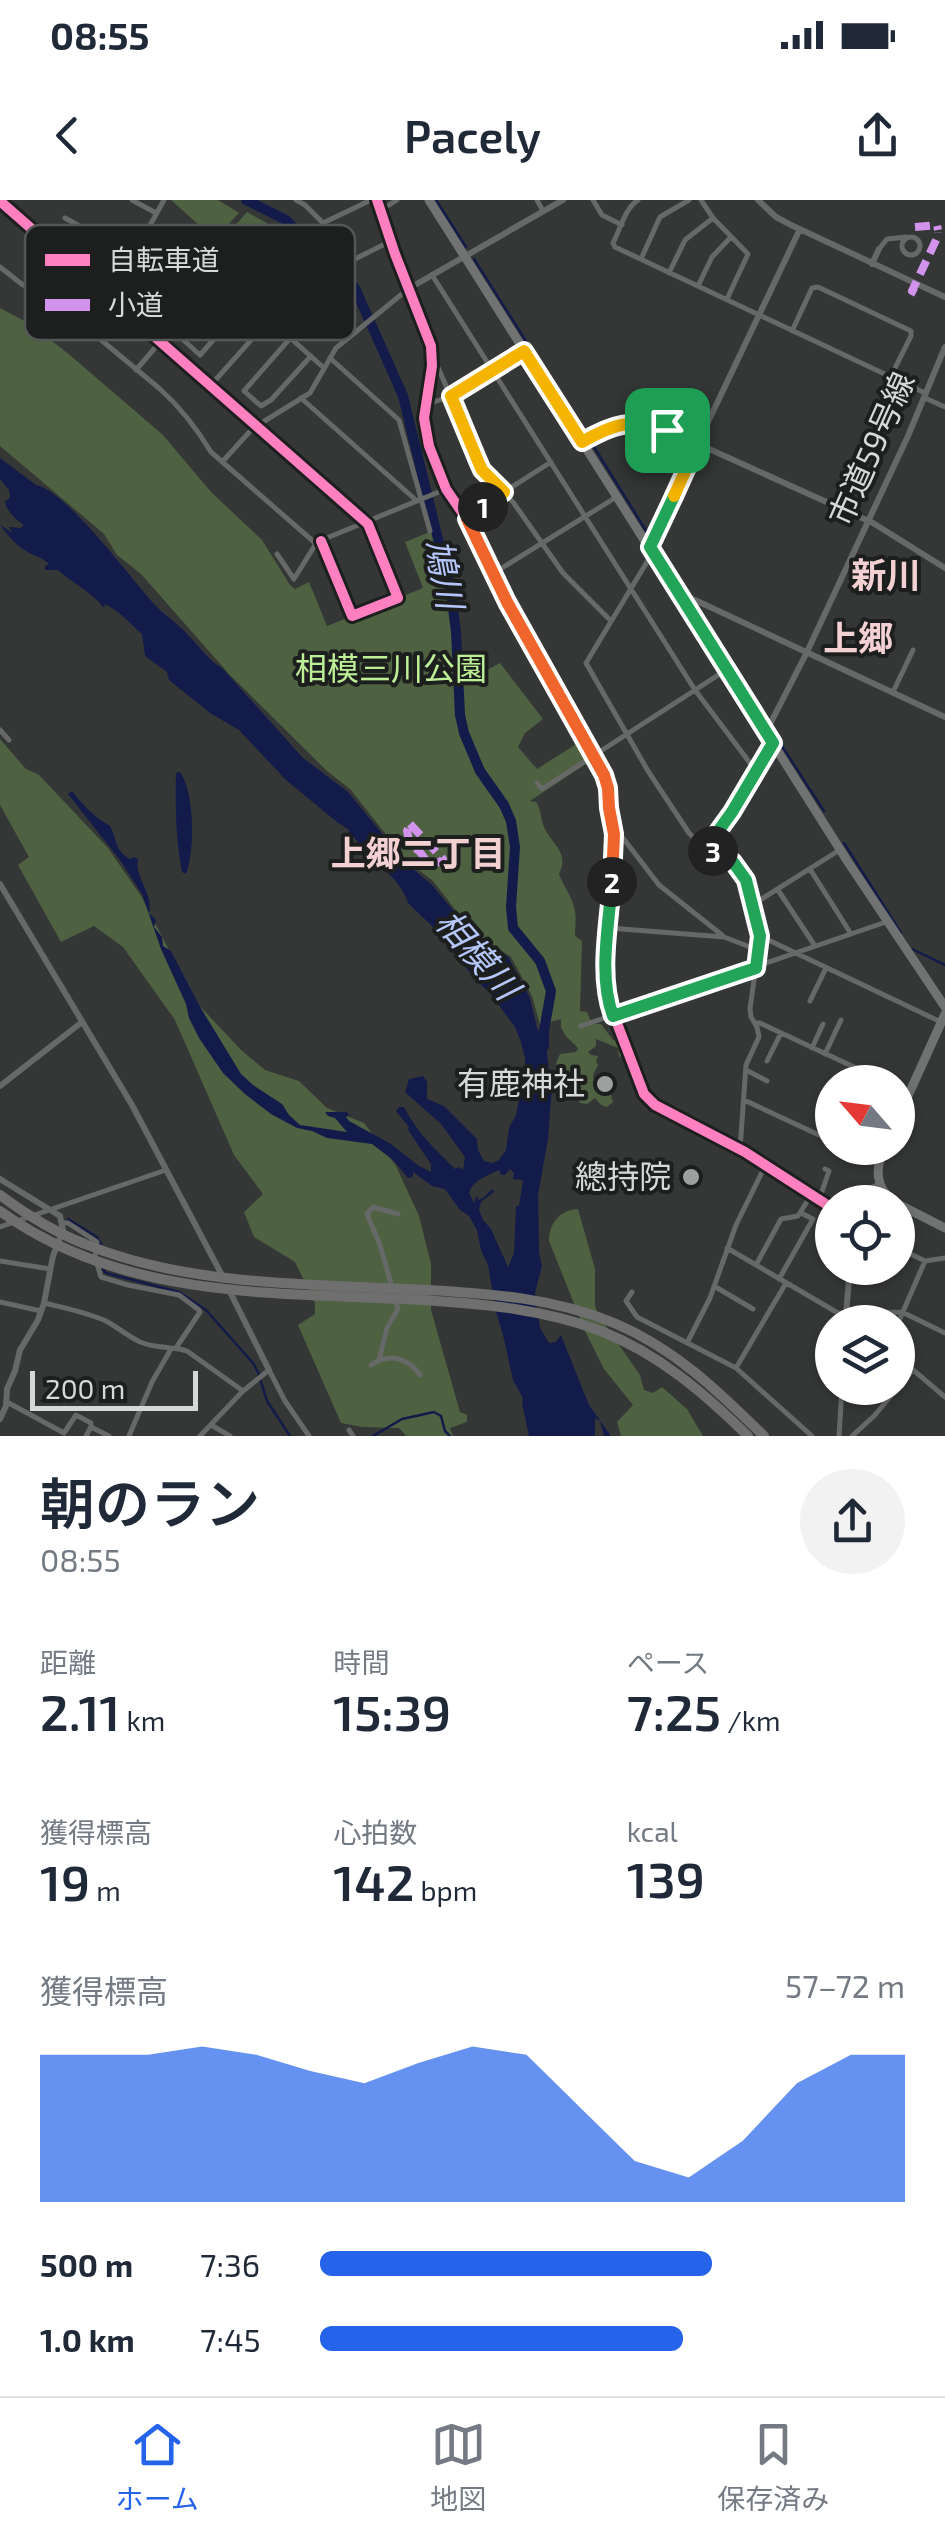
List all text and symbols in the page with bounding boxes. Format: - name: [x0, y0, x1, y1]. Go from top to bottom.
- text: 08:55: [50, 12, 149, 58]
- icon: back: [40, 108, 95, 163]
- text: Pacely: [404, 108, 541, 162]
- icon: share: [850, 108, 905, 163]
- legend: [25, 225, 355, 340]
- text: 自転車道: [108, 242, 220, 276]
- text: 小道: [108, 287, 164, 321]
- street label: 市道59号線: [820, 366, 921, 531]
- pin: [625, 388, 710, 473]
- icon: arrive: [640, 403, 695, 458]
- pin: 1: [458, 482, 508, 532]
- text: 1: [477, 490, 489, 524]
- water label: 鳩川: [419, 535, 474, 616]
- district label: 新川: [851, 553, 921, 595]
- district label: 上郷: [823, 616, 893, 658]
- park label: 相模三川公園: [295, 648, 487, 686]
- pin: 3: [688, 826, 738, 876]
- district label: 上郷二丁目: [330, 831, 506, 873]
- text: 3: [705, 834, 721, 868]
- pin: 2: [587, 857, 637, 907]
- text: 2: [604, 865, 620, 899]
- water label: 相模川: [428, 900, 531, 1010]
- place label: 有鹿神社: [457, 1063, 585, 1101]
- north arrow: [815, 1065, 915, 1165]
- map controls: [815, 1065, 915, 1405]
- marker: 有鹿神社: [594, 1073, 616, 1095]
- place label: 總持院: [575, 1156, 671, 1194]
- marker: 總持院: [680, 1166, 702, 1188]
- button: locate: [815, 1185, 915, 1285]
- button: layers: [815, 1305, 915, 1405]
- scale bar: [30, 1366, 198, 1410]
- text: 200 m: [45, 1371, 125, 1405]
- text: 朝のラン: [40, 1469, 260, 1535]
- button: share: [800, 1469, 905, 1574]
- text: 08:55: [40, 1540, 121, 1578]
- text: 距離: [40, 1645, 96, 1679]
- text: 時間: [333, 1645, 389, 1679]
- text: ペース: [627, 1645, 709, 1679]
- text: 2.11: [40, 1681, 120, 1741]
- text: 15:39: [333, 1681, 451, 1741]
- text: 7:25: [627, 1681, 721, 1741]
- text: km: [120, 1703, 165, 1737]
- text: /km: [721, 1703, 781, 1737]
- text: kcal: [627, 1814, 678, 1848]
- text: 獲得標高: [40, 1815, 152, 1849]
- text: 心拍数: [333, 1815, 417, 1849]
- text: 139: [627, 1848, 705, 1908]
- text: 19: [40, 1851, 90, 1911]
- text: 142: [333, 1851, 414, 1911]
- text: m: [90, 1873, 121, 1907]
- text: bpm: [414, 1873, 477, 1907]
- text: 57–72 m: [785, 1966, 905, 2004]
- text: 獲得標高: [40, 1971, 168, 2009]
- text: 500 m: [40, 2245, 133, 2283]
- text: 7:36: [200, 2245, 260, 2283]
- text: 1.0 km: [40, 2320, 135, 2358]
- text: 7:45: [200, 2320, 261, 2358]
- tab: ホーム: [116, 2417, 199, 2517]
- tab: 地図: [430, 2417, 486, 2517]
- tab: 保存済み: [717, 2417, 829, 2517]

